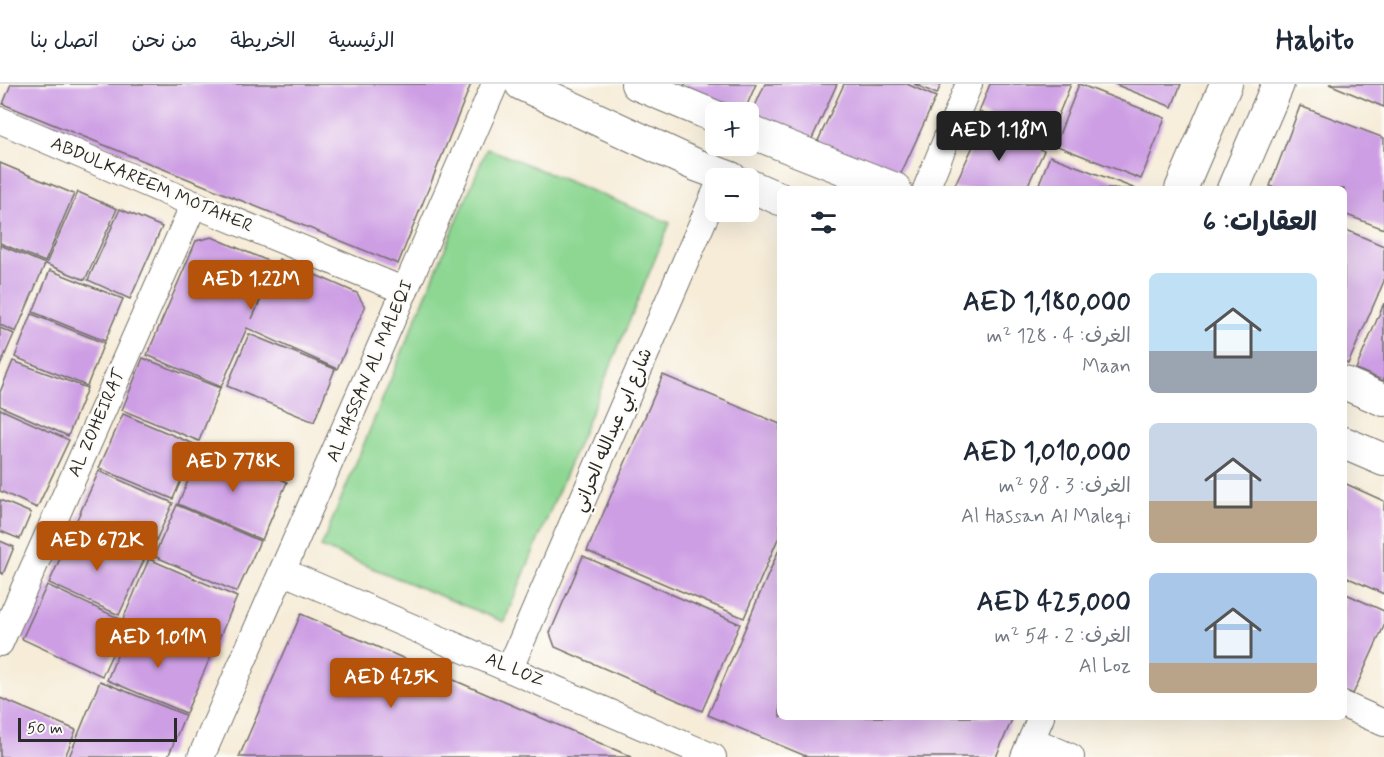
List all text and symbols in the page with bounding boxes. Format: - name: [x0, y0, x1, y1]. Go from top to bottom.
- text: Habito: [1276, 23, 1354, 60]
- text: اتصل بنا: [30, 27, 98, 55]
- text: من نحن: [131, 27, 197, 55]
- text: الخريطة: [230, 27, 296, 55]
- text: الرئيسية: [329, 27, 395, 55]
- map controls: [705, 102, 759, 222]
- button: +: [705, 102, 759, 156]
- pin: AED 1.18M: [930, 111, 1068, 162]
- text: AED 1.18M: [951, 117, 1048, 144]
- street label: ABDULKAREEM MOTAHER: [47, 131, 257, 239]
- button: −: [705, 168, 759, 222]
- icon: filters: [807, 206, 840, 239]
- text: العقارات: 6: [1203, 206, 1317, 240]
- pin: AED 1.22M: [182, 260, 320, 311]
- text: AED 1.22M: [202, 266, 300, 293]
- street label: AL HASSAN AL MALEQI: [321, 276, 419, 466]
- text: AED 1,180,000: [963, 286, 1131, 320]
- icon: home: [1197, 297, 1269, 369]
- text: الغرف: 4 · 128 m²: [987, 323, 1131, 350]
- street label: شارع ابي عبدالله الحراني: [568, 345, 661, 517]
- text: Maan: [1082, 353, 1131, 380]
- street label: AL ZOHEIRAT: [63, 365, 132, 481]
- text: AED 1,010,000: [963, 436, 1131, 470]
- pin: AED 778K: [171, 442, 295, 493]
- icon: home: [1197, 447, 1269, 519]
- text: AED 778K: [186, 448, 280, 475]
- text: الغرف: 3 · 98 m²: [999, 473, 1131, 500]
- text: Al Hassan Al Maleqi: [961, 503, 1131, 530]
- pin: AED 672K: [35, 521, 159, 572]
- text: AED 672K: [51, 527, 143, 554]
- text: AED 425,000: [977, 586, 1131, 620]
- icon: home: [1197, 597, 1269, 669]
- pin: AED 1.01M: [89, 618, 227, 669]
- text: الغرف: 2 · 54 m²: [995, 623, 1131, 650]
- text: AED 1.01M: [110, 624, 206, 651]
- street label: AL LOZ: [482, 647, 548, 693]
- text: Al Loz: [1079, 653, 1131, 680]
- pin: AED 425K: [329, 658, 453, 709]
- text: AED 425K: [344, 664, 438, 691]
- scale bar: [18, 715, 177, 742]
- text: 50 m: [27, 718, 63, 739]

